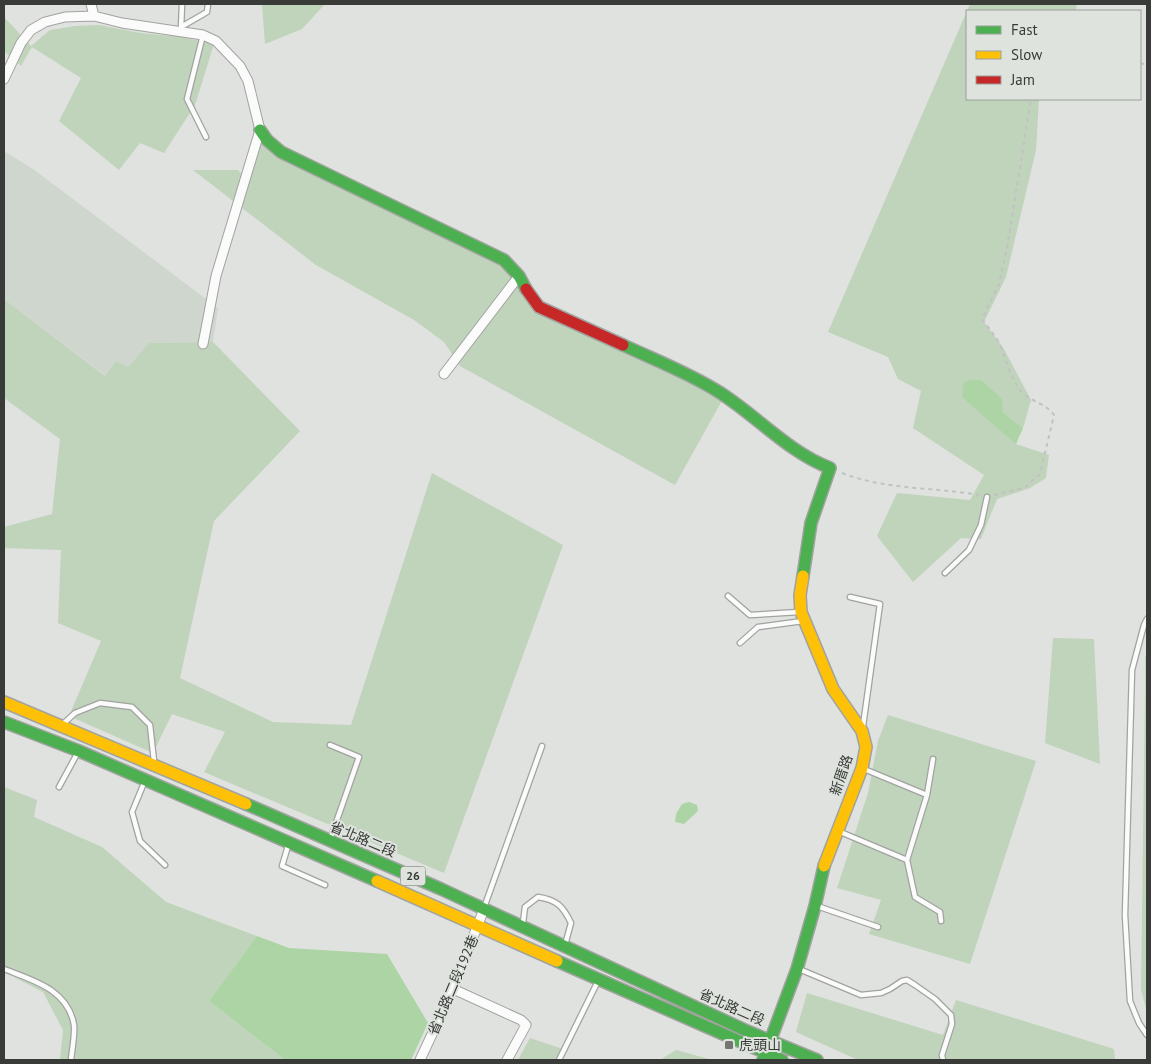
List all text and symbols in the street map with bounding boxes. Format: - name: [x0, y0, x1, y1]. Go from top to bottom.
- legend: [966, 10, 1141, 100]
- text: Fast: [1011, 20, 1038, 39]
- text: Slow: [1011, 45, 1042, 64]
- text: Jam: [1010, 70, 1035, 89]
- street label: 新厝路: [826, 752, 856, 798]
- street label: 省北路二段: [327, 817, 399, 861]
- road number: 26: [400, 866, 426, 886]
- street label: 省北路二段192巷: [424, 932, 482, 1038]
- street label: 省北路二段: [696, 985, 768, 1029]
- place label: 虎頭山: [739, 1036, 781, 1054]
- marker: 虎頭山: [723, 1039, 735, 1051]

